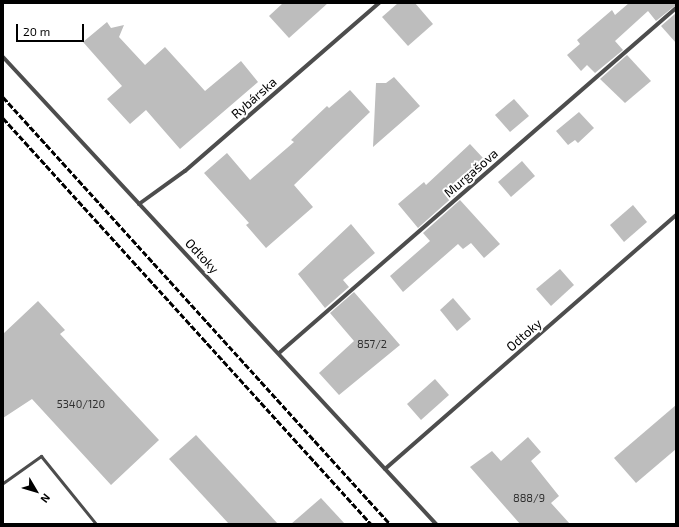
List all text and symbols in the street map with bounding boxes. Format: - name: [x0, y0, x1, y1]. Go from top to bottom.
- scale bar: [18, 16, 86, 42]
- text: 20 m: [23, 24, 50, 38]
- street label: Rybárska: [228, 74, 280, 122]
- street label: Murgašova: [441, 145, 501, 201]
- street label: Odtoky: [182, 235, 222, 277]
- street label: Odtoky: [503, 315, 545, 355]
- house number: 857/2: [357, 337, 387, 351]
- house number: 5340/120: [57, 397, 105, 411]
- north arrow: [16, 471, 56, 511]
- house number: 888/9: [513, 491, 545, 505]
- text: N: [38, 492, 53, 506]

